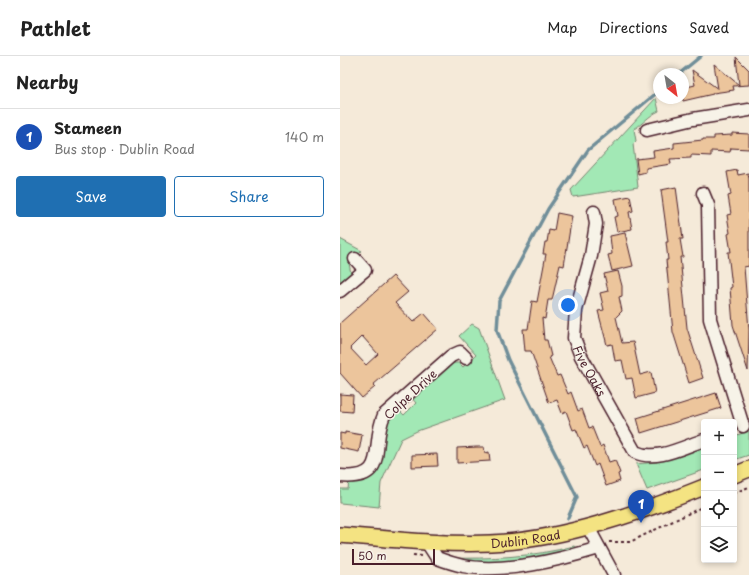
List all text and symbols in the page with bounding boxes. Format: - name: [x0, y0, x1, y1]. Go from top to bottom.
- text: Pathlet: [20, 14, 91, 42]
- text: Map: [547, 17, 577, 38]
- text: Directions: [599, 17, 667, 38]
- text: Saved: [689, 17, 729, 38]
- north arrow: [653, 68, 689, 104]
- text: Nearby: [16, 69, 78, 95]
- text: Stameen: [54, 116, 122, 139]
- text: 1: [26, 127, 32, 146]
- text: 140 m: [285, 127, 324, 146]
- text: Bus stop · Dublin Road: [54, 139, 195, 158]
- button: Save: [16, 176, 166, 217]
- button: Share: [174, 176, 324, 217]
- your location: [558, 295, 578, 315]
- street label: Five Oaks: [569, 343, 611, 400]
- street label: Colpe Drive: [379, 365, 441, 423]
- map controls: [701, 419, 737, 563]
- button: +: [701, 419, 737, 455]
- button: −: [701, 455, 737, 491]
- pin: 1: [628, 490, 654, 523]
- button: locate: [701, 491, 737, 527]
- street label: Dublin Road: [490, 525, 562, 552]
- button: layers: [701, 527, 737, 563]
- scale bar: [352, 547, 435, 566]
- text: 50 m: [358, 547, 387, 564]

